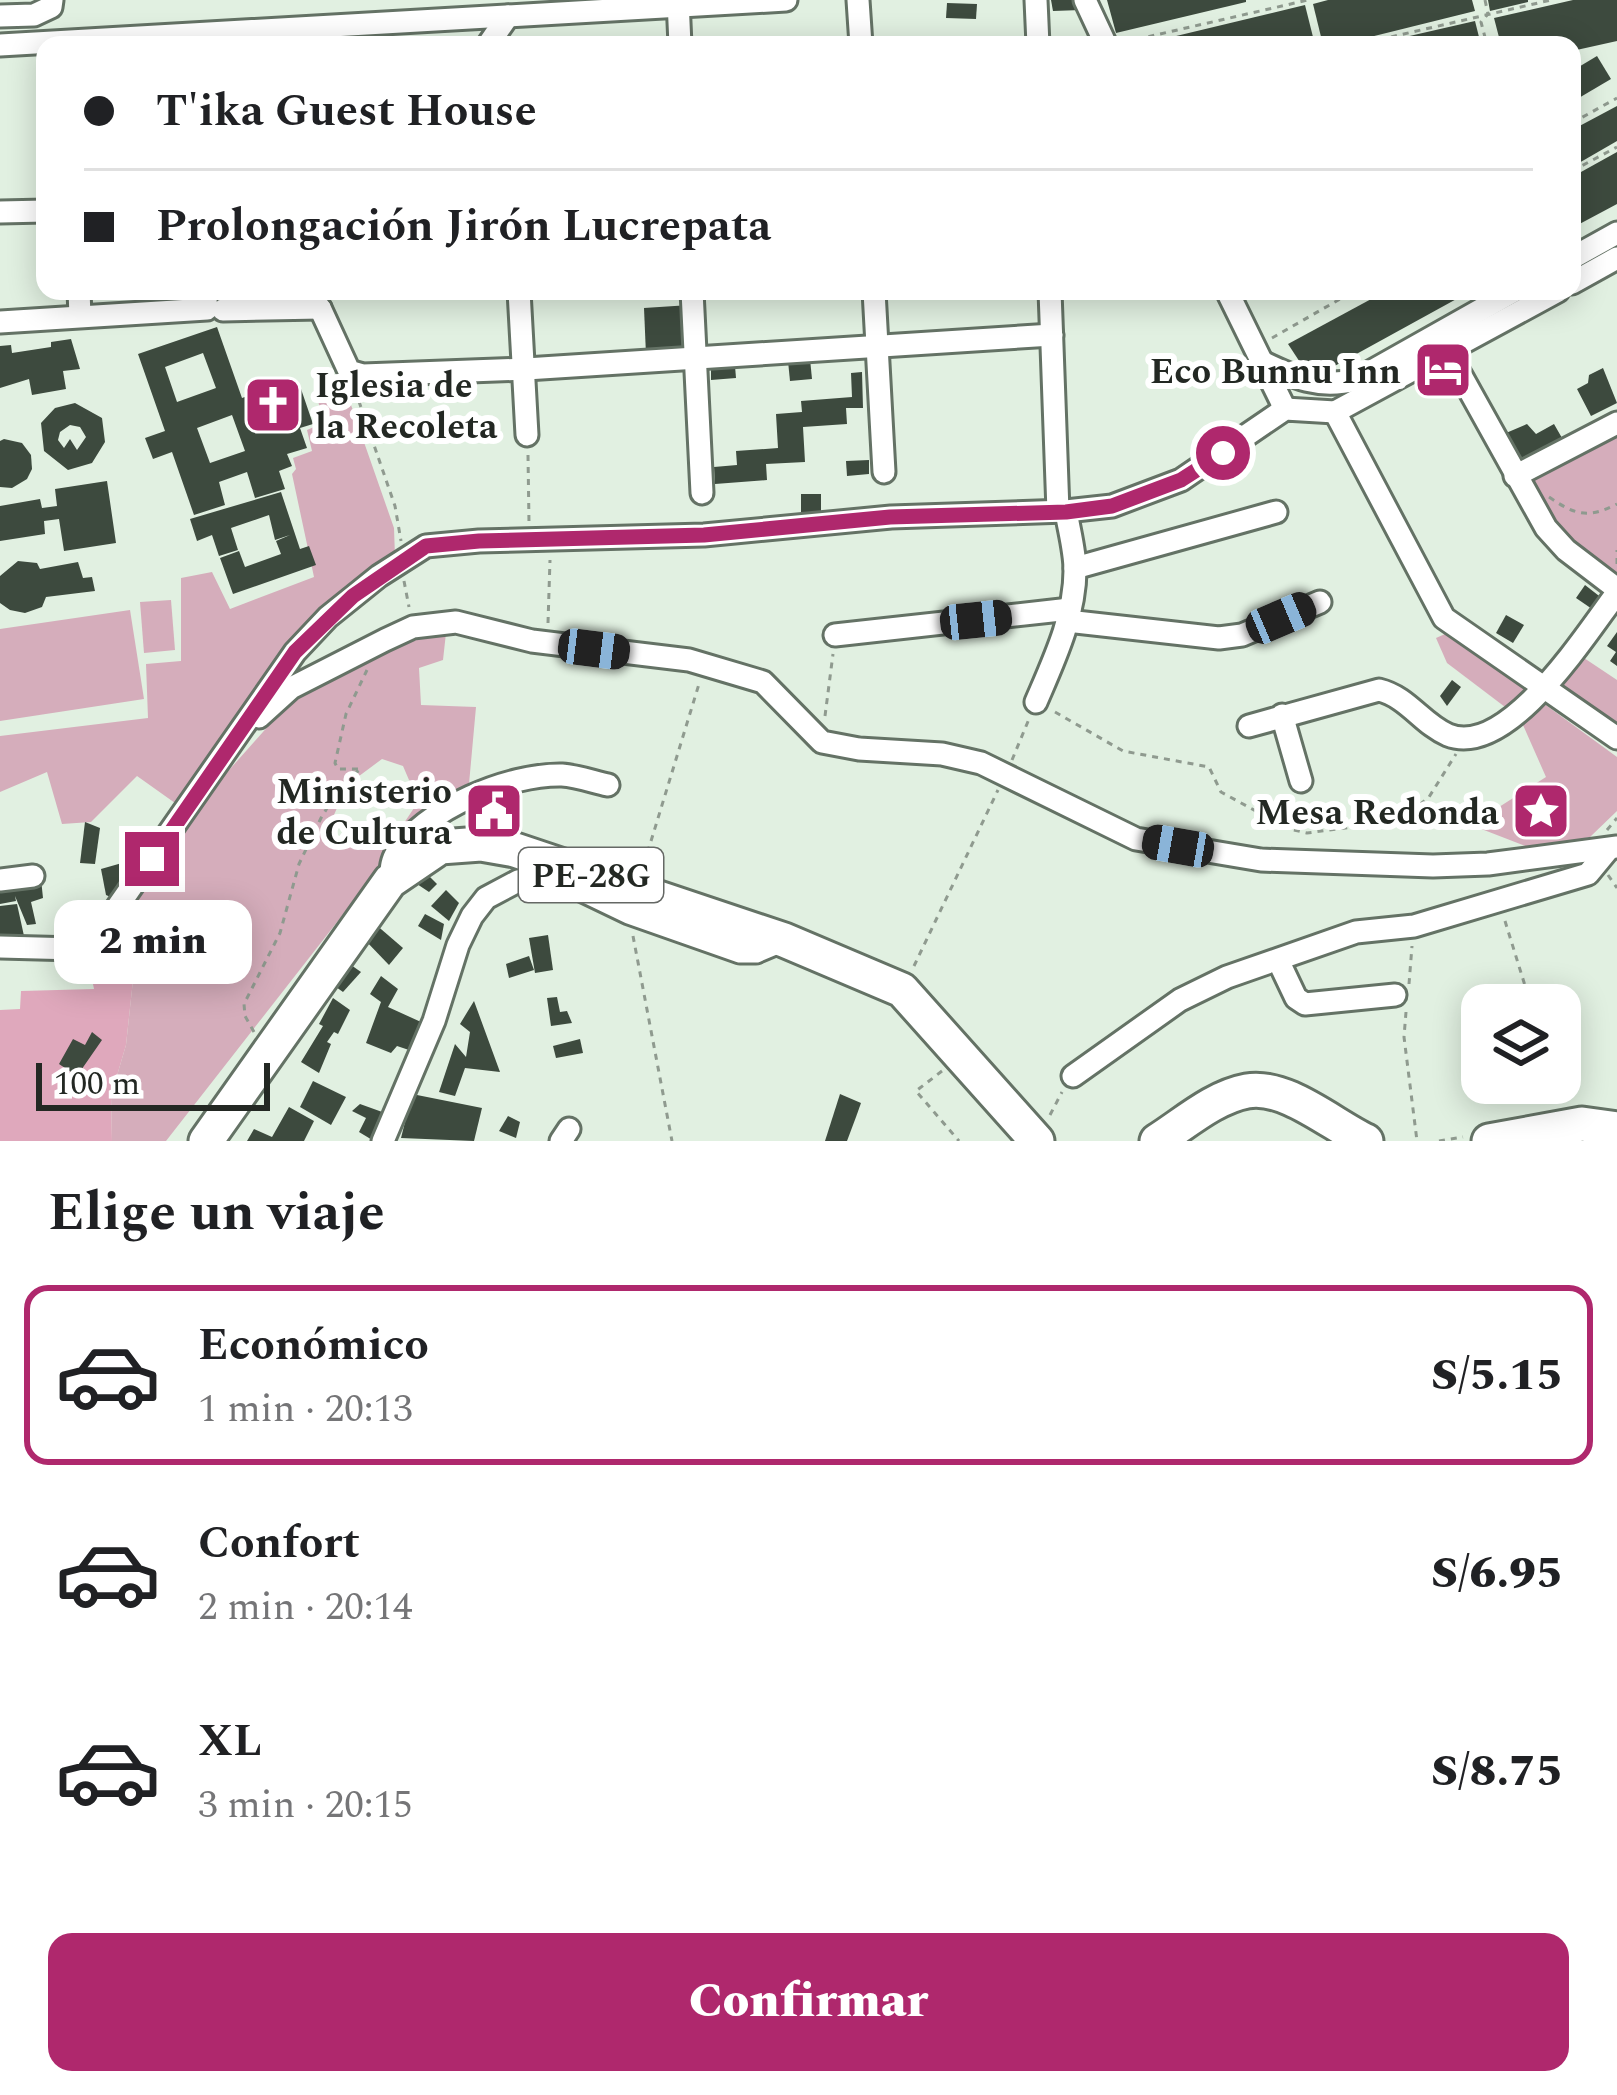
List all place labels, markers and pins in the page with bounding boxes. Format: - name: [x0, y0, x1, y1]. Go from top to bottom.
- hotel icon: Eco Bunnu Inn: [1412, 339, 1474, 401]
- place label: Eco Bunnu Inn: [1150, 345, 1401, 400]
- place label: Iglesia de la Recoleta: [315, 359, 498, 455]
- church icon: Iglesia de la Recoleta: [242, 374, 304, 436]
- place label: Ministerio de Cultura: [276, 765, 452, 861]
- public building icon: Ministerio de Cultura: [463, 780, 525, 842]
- place icon: Mesa Redonda: [1510, 780, 1572, 842]
- place label: Mesa Redonda: [1255, 786, 1499, 841]

